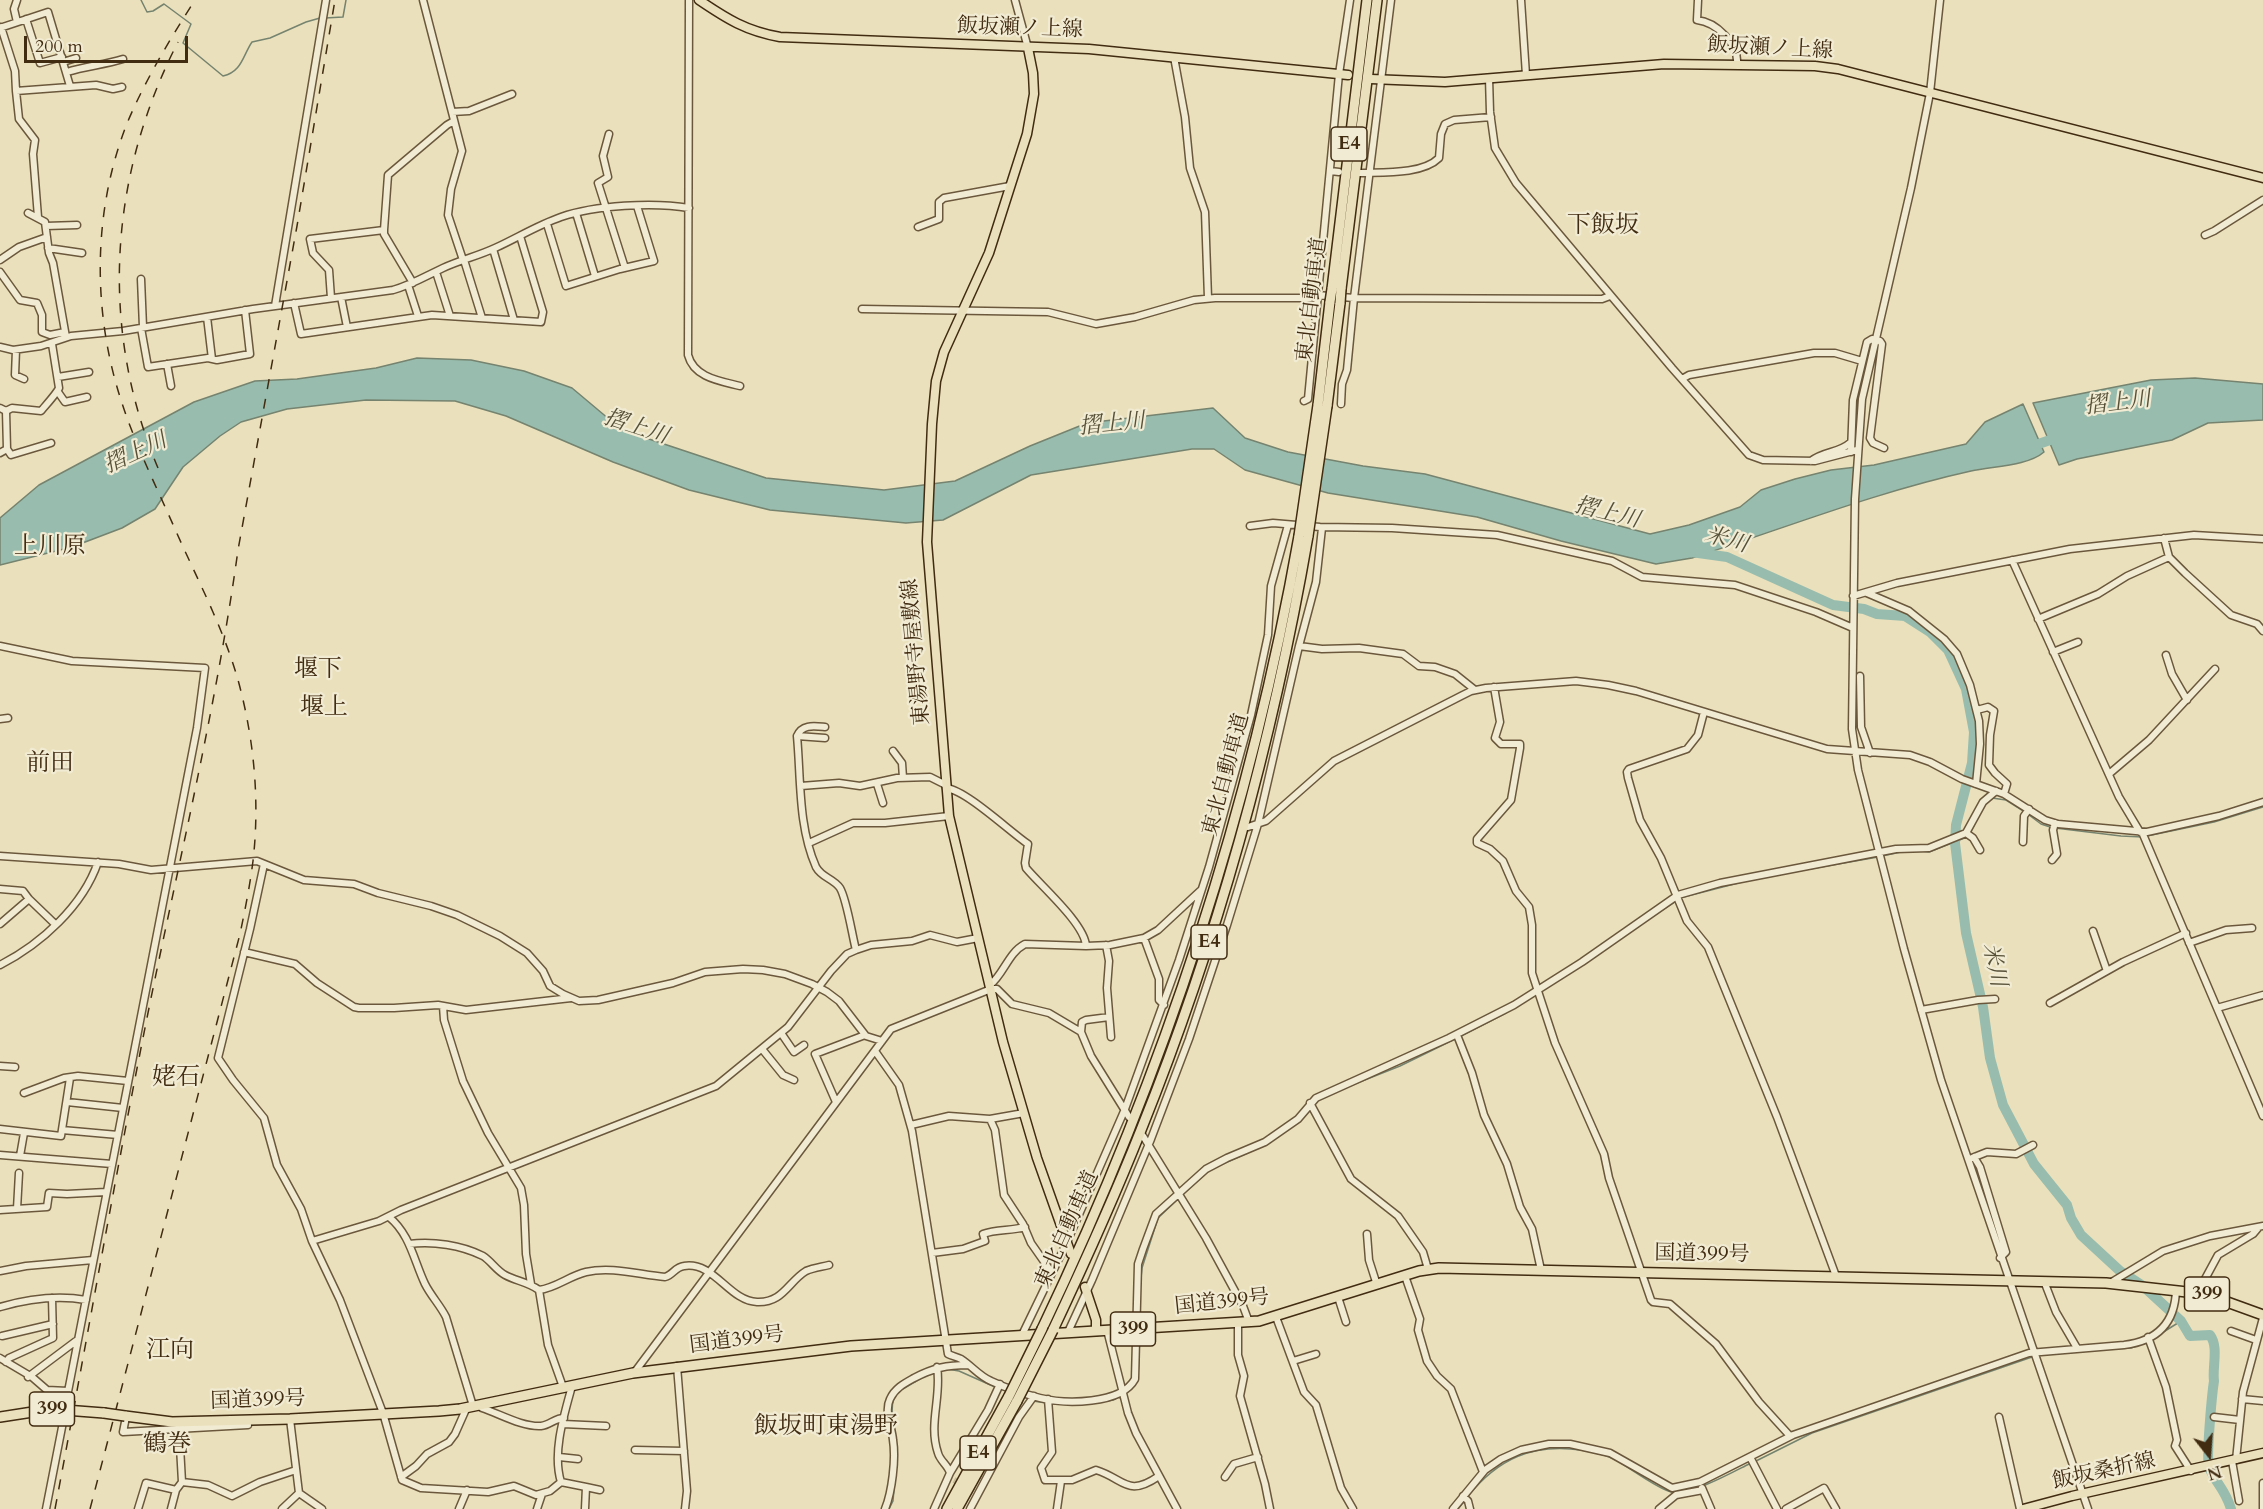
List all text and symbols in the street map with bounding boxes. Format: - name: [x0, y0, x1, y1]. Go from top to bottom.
- street label: 飯坂瀬ノ上線: [957, 14, 1083, 44]
- scale bar: [27, 24, 190, 62]
- street label: 飯坂瀬ノ上線: [1706, 33, 1834, 65]
- text: 200 m: [35, 34, 83, 59]
- road number: E4: [1331, 127, 1367, 161]
- district label: 下飯坂: [1567, 212, 1639, 240]
- street label: 東北自動車道: [1293, 236, 1333, 364]
- water label: 摺上川: [2084, 387, 2152, 421]
- water label: 摺上川: [601, 405, 671, 451]
- water label: 摺上川: [1078, 408, 1146, 442]
- water label: 摺上川: [101, 428, 171, 480]
- water label: 摺上川: [1572, 493, 1642, 535]
- water label: 米川: [1701, 523, 1751, 559]
- district label: 上川原: [14, 533, 86, 561]
- street label: 東湯野寺屋敷線: [898, 578, 936, 726]
- district label: 堰下: [294, 656, 342, 684]
- district label: 堰上: [300, 694, 348, 722]
- street label: 東北自動車道: [1199, 711, 1255, 839]
- district label: 前田: [26, 750, 74, 778]
- road number: E4: [1191, 925, 1227, 959]
- water label: 米川: [1976, 941, 2010, 989]
- district label: 姥石: [152, 1064, 200, 1092]
- street label: 東北自動車道: [1031, 1167, 1105, 1293]
- street label: 国道399号: [1654, 1242, 1750, 1268]
- road number: 399: [2184, 1277, 2230, 1311]
- street label: 国道399号: [1173, 1285, 1271, 1321]
- road number: 399: [1110, 1312, 1156, 1346]
- street label: 国道399号: [688, 1323, 786, 1359]
- district label: 江向: [146, 1337, 194, 1365]
- street label: 国道399号: [210, 1387, 306, 1415]
- road number: 399: [29, 1392, 74, 1426]
- district label: 飯坂町東湯野: [754, 1413, 898, 1441]
- north arrow: [2179, 1425, 2239, 1485]
- district label: 鶴巻: [143, 1431, 191, 1459]
- road number: E4: [960, 1436, 996, 1470]
- street label: 飯坂桑折線: [2050, 1449, 2158, 1495]
- text: N: [2204, 1460, 2224, 1485]

